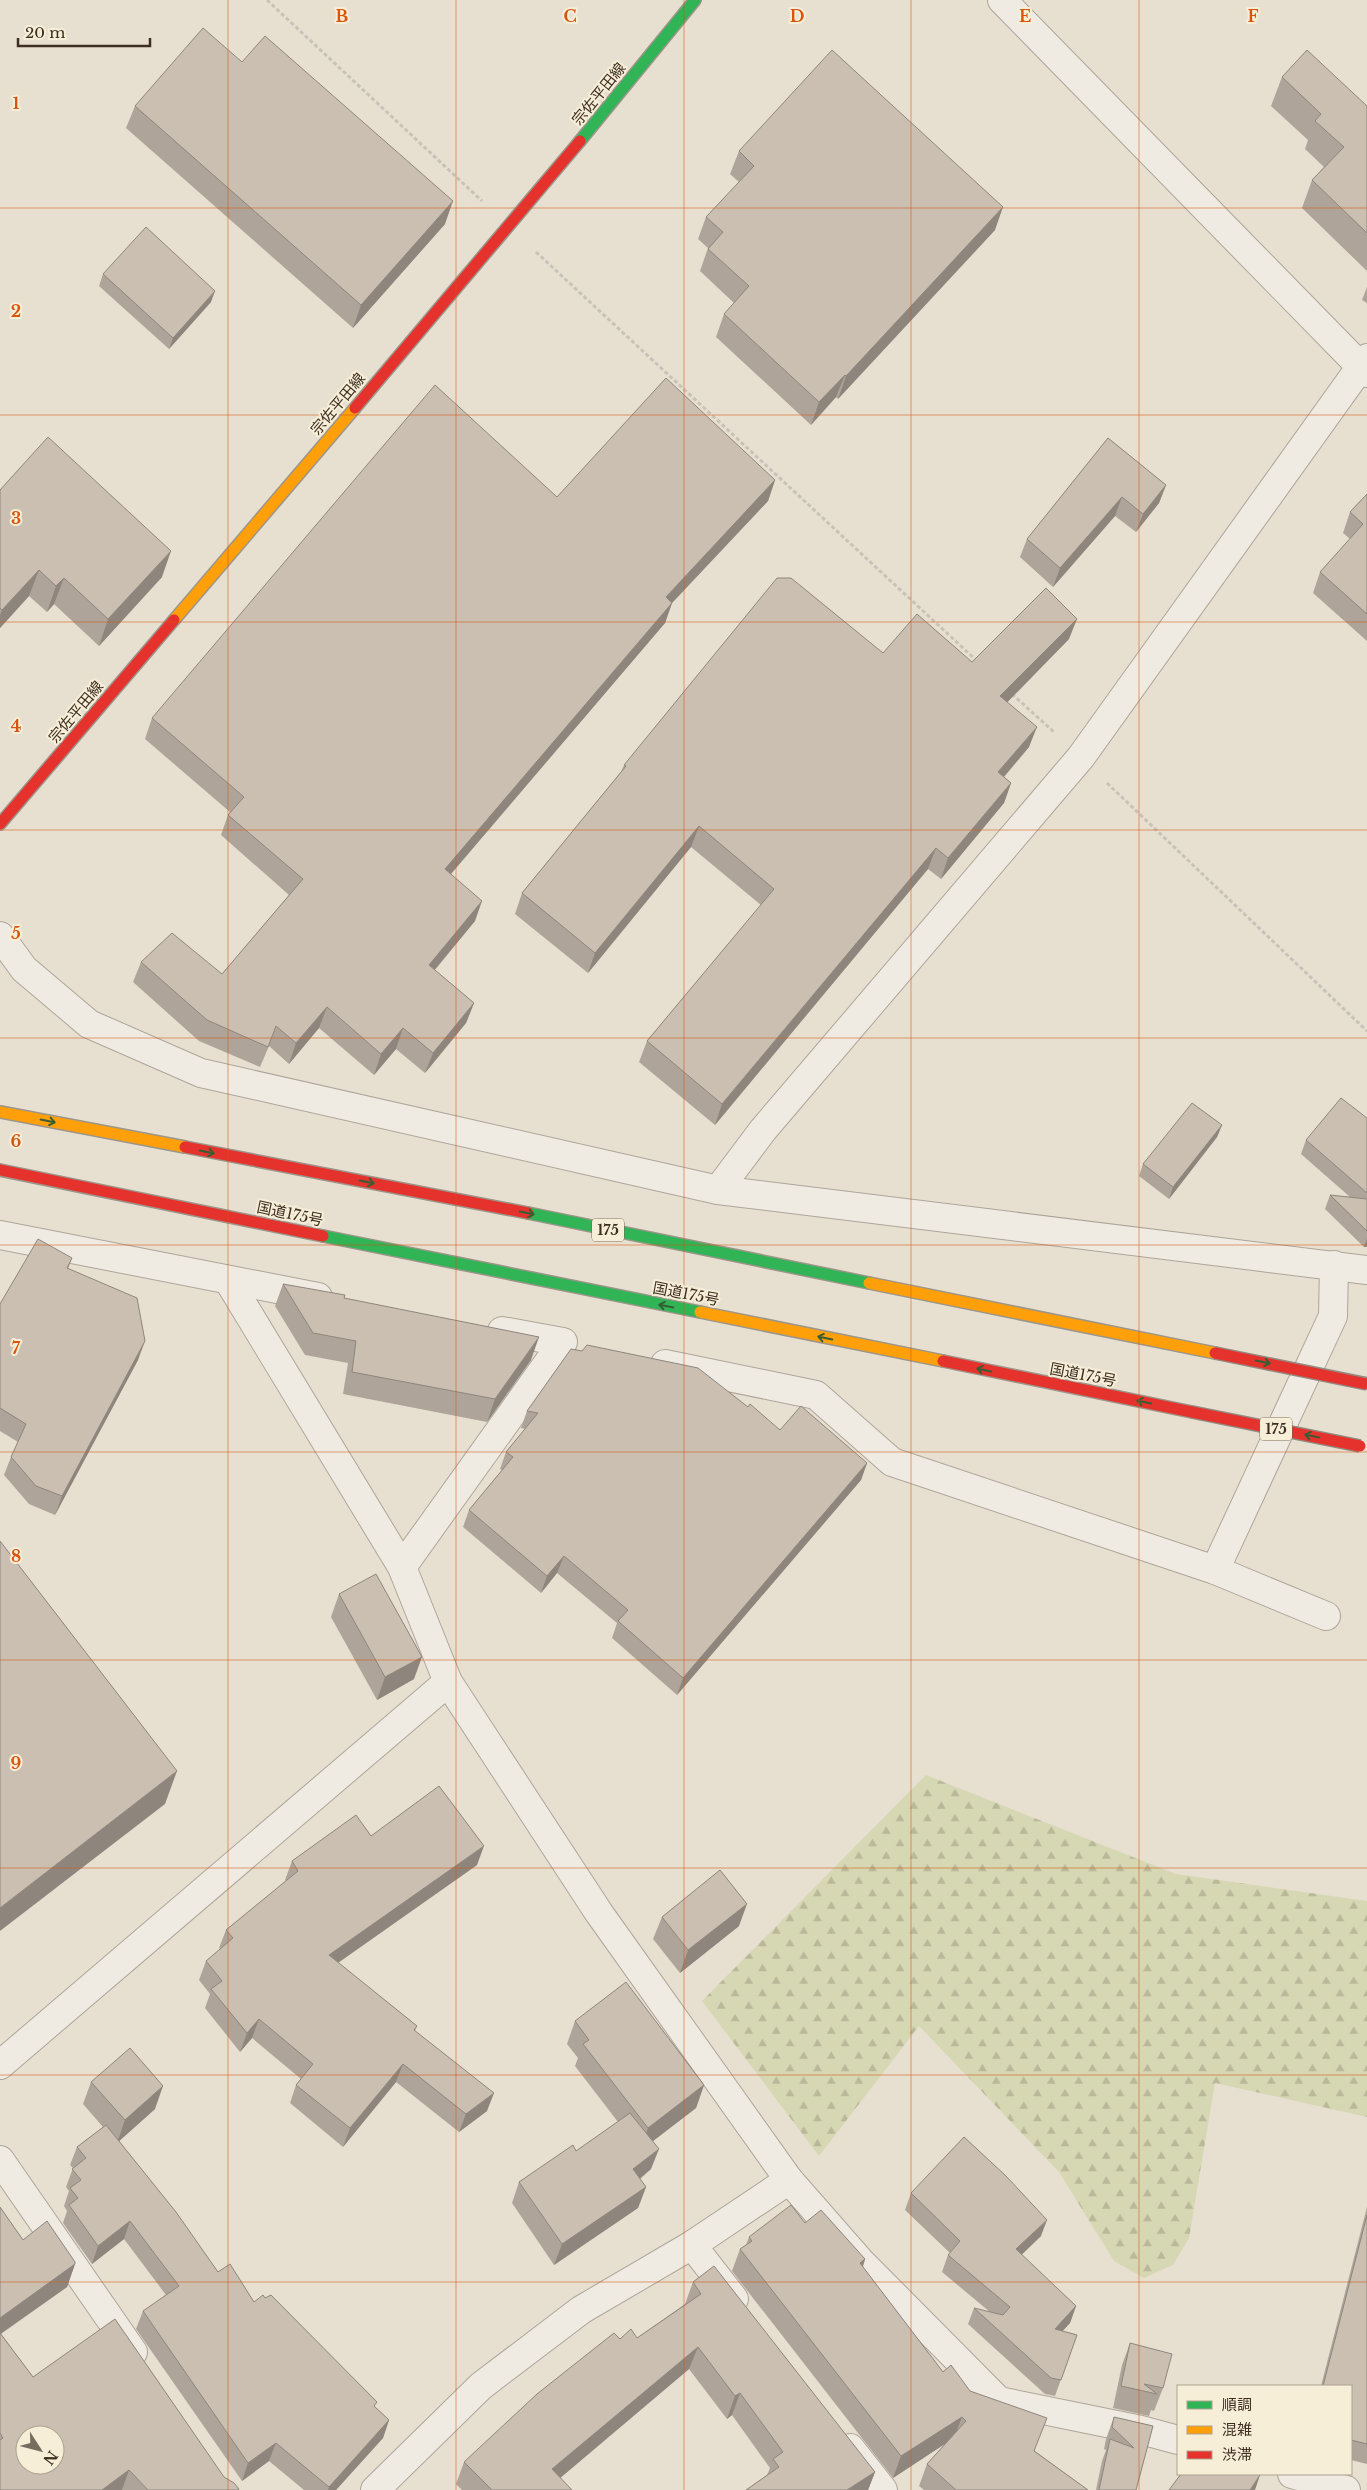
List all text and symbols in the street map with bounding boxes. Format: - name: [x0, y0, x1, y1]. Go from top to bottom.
- text: B: [336, 6, 349, 26]
- text: C: [563, 6, 577, 26]
- text: D: [790, 6, 804, 26]
- text: E: [1019, 6, 1031, 26]
- text: F: [1247, 6, 1259, 26]
- scale bar: [18, 15, 150, 47]
- text: 20 m: [25, 23, 65, 42]
- street label: 宗佐平田線: [568, 59, 630, 129]
- text: 1: [13, 93, 20, 113]
- text: 2: [11, 301, 21, 321]
- street label: 宗佐平田線: [306, 369, 369, 439]
- text: 3: [11, 508, 21, 528]
- street label: 宗佐平田線: [44, 677, 107, 747]
- text: 4: [11, 716, 21, 736]
- text: 5: [11, 923, 21, 943]
- one-way arrow: [39, 1117, 55, 1126]
- text: 6: [11, 1131, 22, 1151]
- one-way arrow: [199, 1147, 215, 1157]
- one-way arrow: [359, 1178, 375, 1188]
- street label: 国道175号: [255, 1197, 325, 1230]
- one-way arrow: [518, 1209, 534, 1218]
- road number: 175: [592, 1218, 624, 1242]
- street label: 国道175号: [651, 1278, 721, 1309]
- one-way arrow: [658, 1300, 674, 1310]
- one-way arrow: [818, 1333, 834, 1342]
- text: 7: [12, 1338, 21, 1358]
- one-way arrow: [1254, 1358, 1270, 1367]
- street label: 国道175号: [1048, 1359, 1118, 1390]
- one-way arrow: [977, 1365, 993, 1374]
- one-way arrow: [1136, 1397, 1152, 1407]
- road number: 175: [1260, 1418, 1292, 1440]
- one-way arrow: [1305, 1431, 1321, 1440]
- text: 8: [11, 1546, 21, 1566]
- text: 9: [11, 1753, 22, 1773]
- legend: [1177, 2385, 1352, 2475]
- text: 順調: [1222, 2395, 1252, 2414]
- text: 混雑: [1222, 2420, 1252, 2439]
- north arrow: [15, 2425, 65, 2475]
- text: 渋滞: [1222, 2445, 1252, 2464]
- text: N: [39, 2447, 62, 2468]

